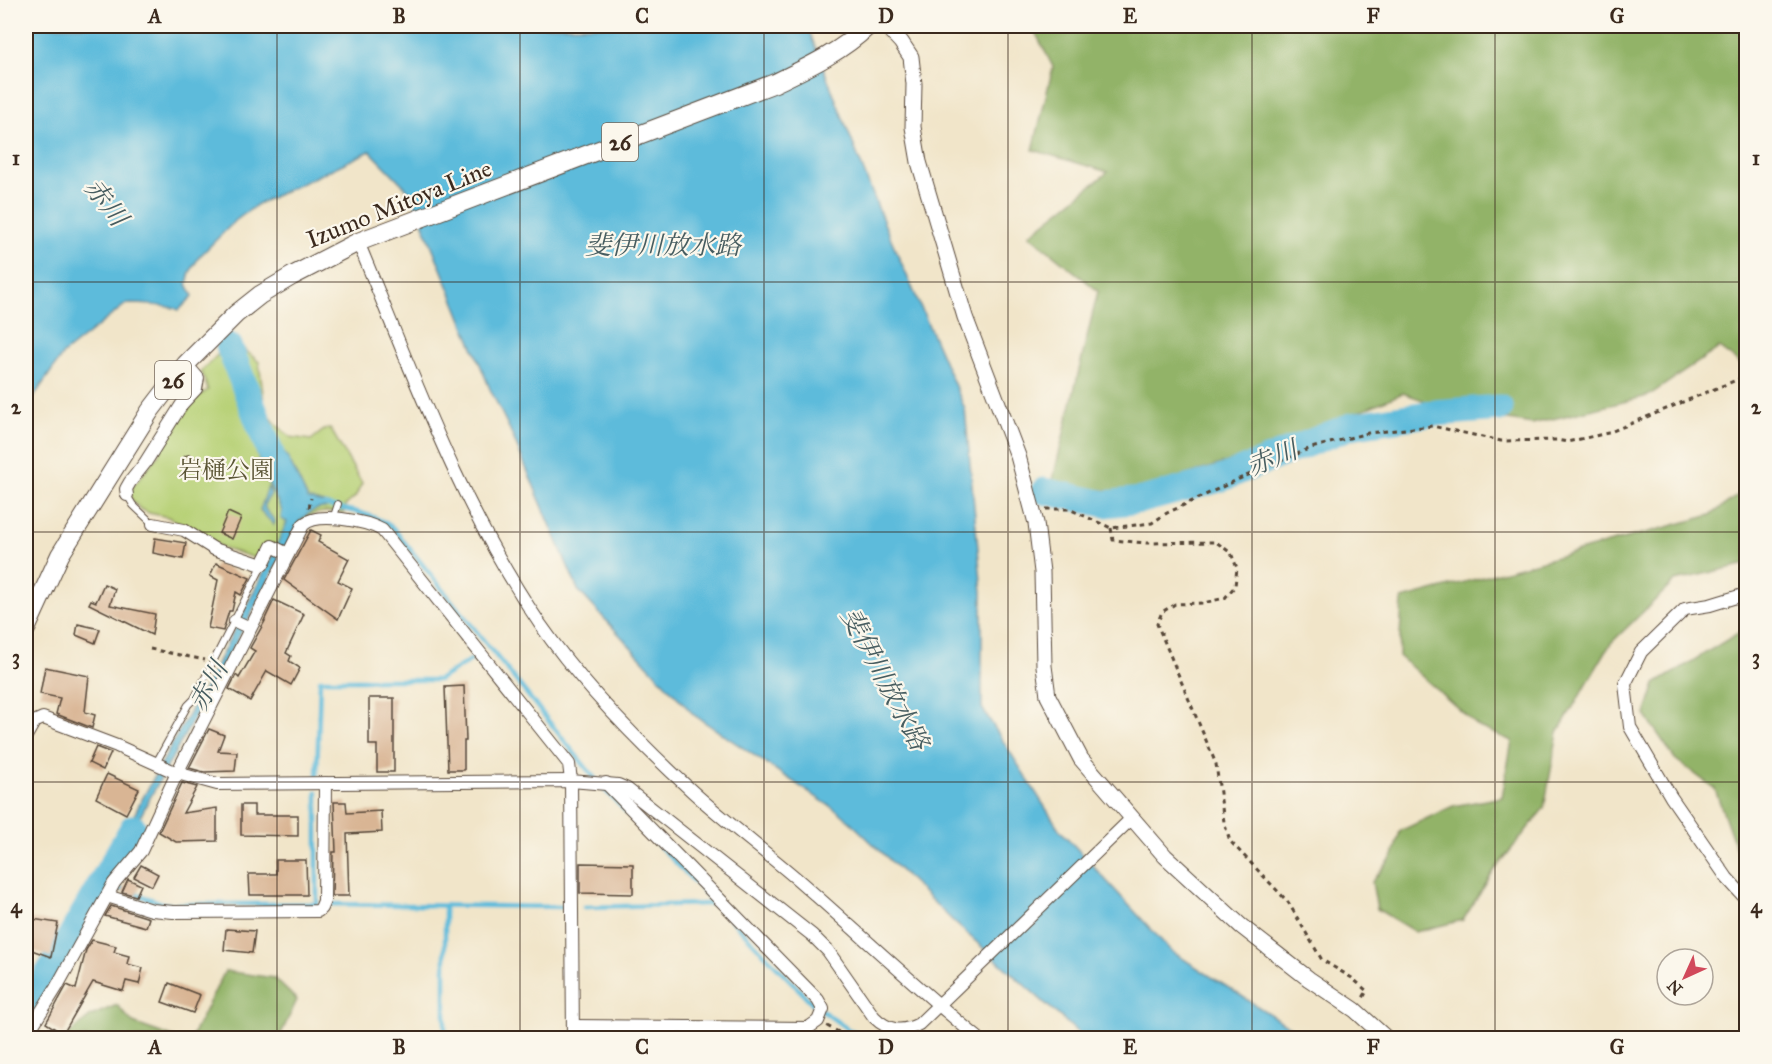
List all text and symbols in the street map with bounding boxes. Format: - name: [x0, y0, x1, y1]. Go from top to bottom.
- text: A: [146, 4, 162, 28]
- text: B: [392, 4, 406, 28]
- text: C: [635, 4, 649, 28]
- text: D: [878, 4, 894, 28]
- text: E: [1123, 4, 1138, 28]
- text: F: [1366, 4, 1380, 28]
- text: G: [1610, 4, 1625, 28]
- road number: 26: [602, 123, 638, 161]
- text: 1: [12, 146, 20, 170]
- text: 1: [1752, 146, 1760, 170]
- street label: Izumo Mitoya Line: [302, 153, 496, 255]
- water label: 赤川: [77, 172, 136, 235]
- water label: 斐伊川放水路: [585, 229, 743, 261]
- road number: 26: [155, 361, 191, 399]
- text: 2: [11, 395, 22, 419]
- text: 2: [1751, 395, 1762, 419]
- water label: 赤川: [1242, 432, 1305, 483]
- park label: 岩樋公園: [178, 455, 274, 485]
- water label: 斐伊川放水路: [834, 603, 937, 757]
- text: 3: [12, 645, 20, 670]
- text: 3: [1752, 645, 1760, 670]
- water label: 赤川: [182, 653, 236, 716]
- text: 4: [10, 894, 22, 919]
- text: 4: [1750, 894, 1762, 919]
- north arrow: [1655, 947, 1715, 1007]
- text: N: [1663, 975, 1686, 999]
- text: A: [146, 1035, 162, 1059]
- text: B: [392, 1035, 406, 1059]
- text: C: [635, 1035, 649, 1059]
- text: D: [878, 1035, 894, 1059]
- text: E: [1123, 1035, 1138, 1059]
- text: F: [1366, 1035, 1380, 1059]
- text: G: [1610, 1035, 1625, 1059]

